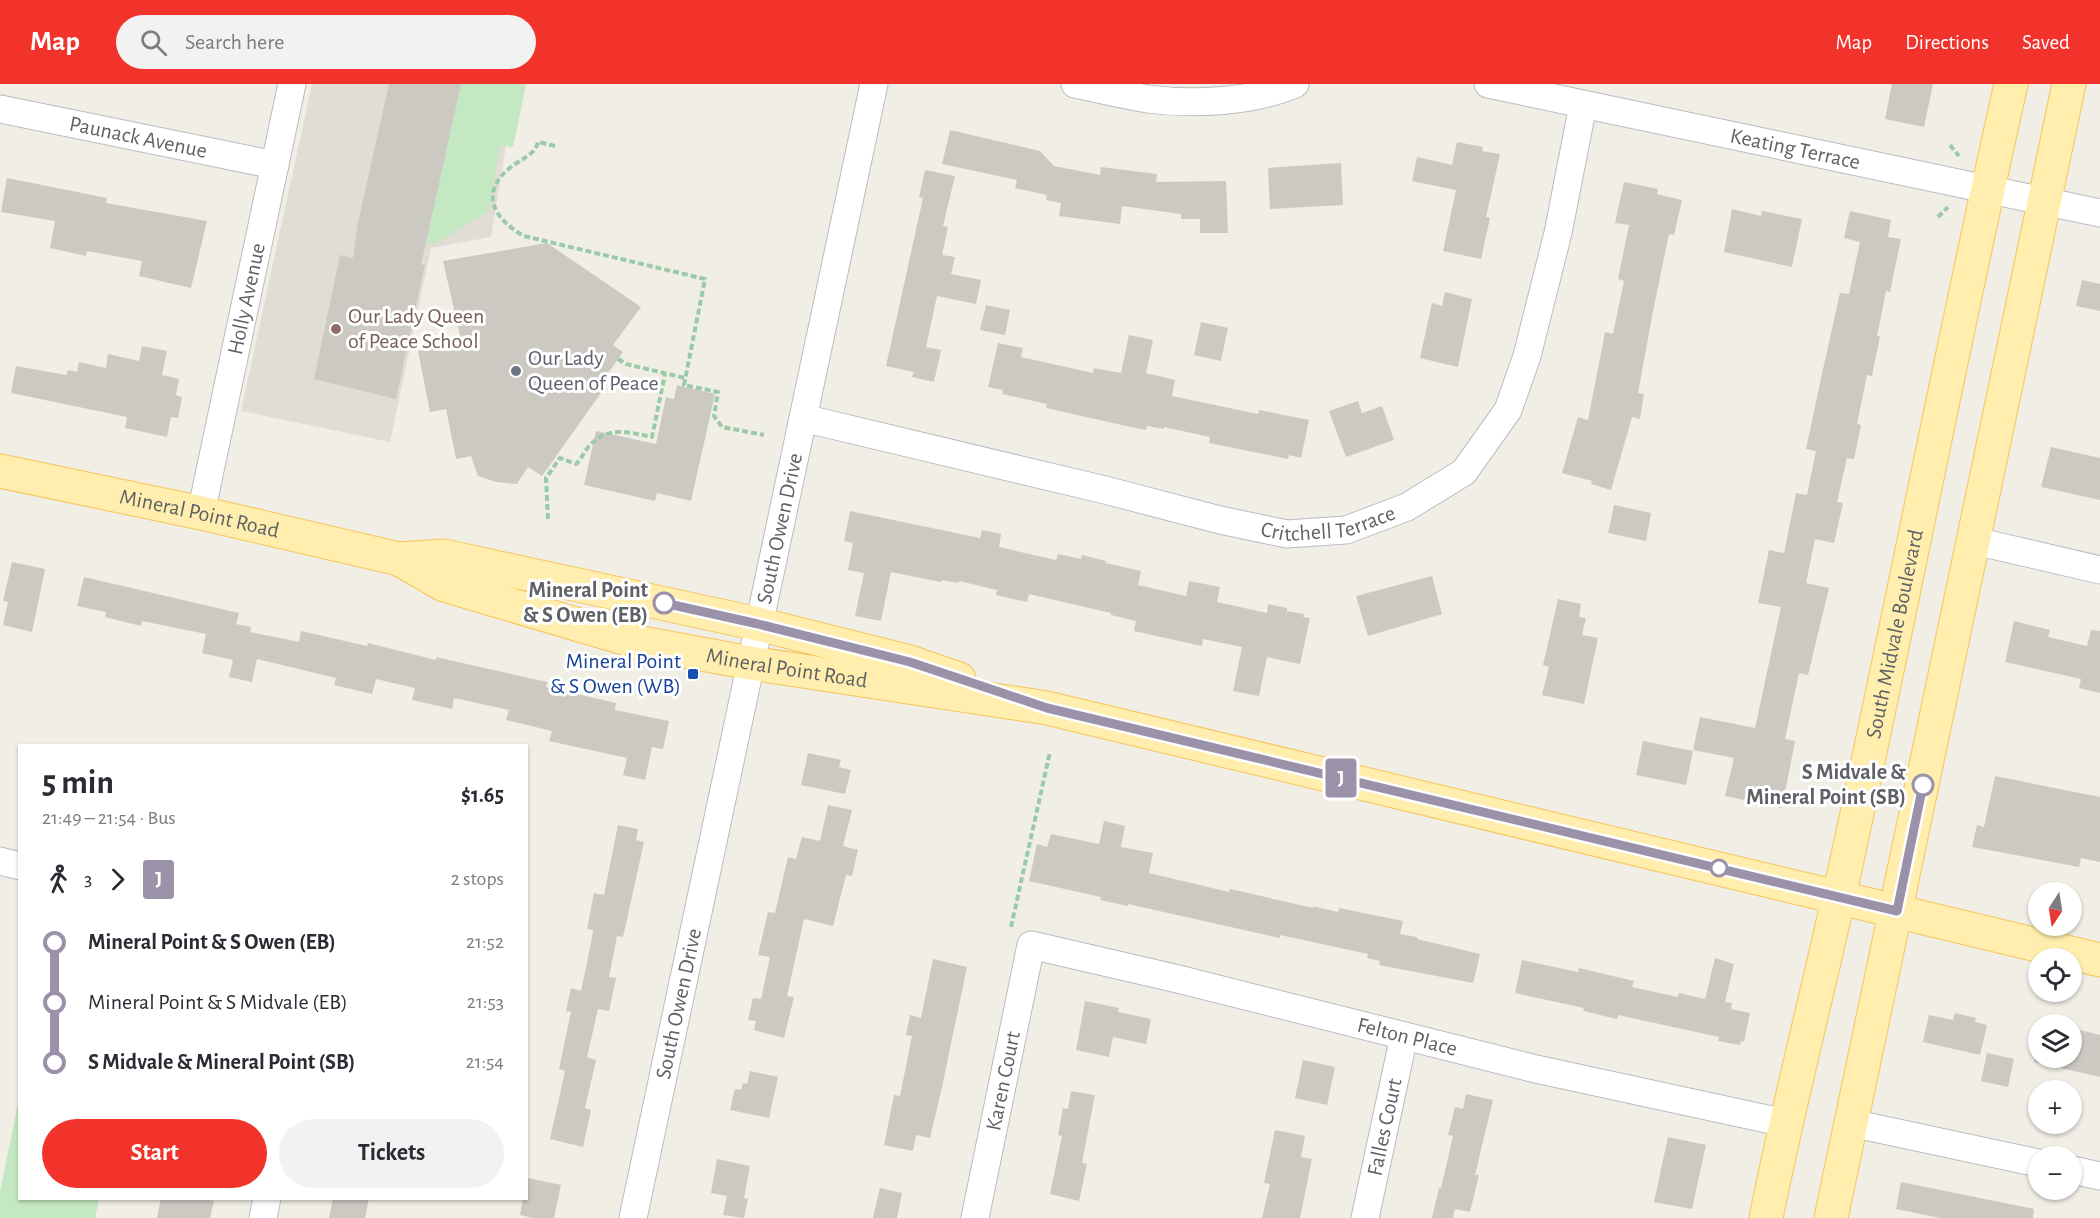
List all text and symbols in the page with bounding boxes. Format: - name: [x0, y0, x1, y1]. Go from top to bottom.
- search box: [116, 15, 536, 69]
- icon: search: [137, 26, 170, 59]
- text: Map: [30, 28, 80, 56]
- text: Search here: [185, 31, 284, 53]
- text: Map: [1836, 32, 1872, 53]
- text: Directions: [1905, 32, 1989, 53]
- text: Saved: [2022, 32, 2070, 53]
- street label: Paunack Avenue: [67, 112, 209, 162]
- street label: Keating Terrace: [1728, 124, 1862, 173]
- street label: Holly Avenue: [224, 241, 269, 357]
- place label: Our Lady Queen of Peace School: [348, 305, 484, 352]
- marker: Our Lady Queen of Peace School: [329, 322, 343, 336]
- place label: Our Lady Queen of Peace: [528, 347, 659, 394]
- marker: Our Lady Queen of Peace: [509, 364, 523, 378]
- street label: South Owen Drive: [753, 451, 806, 606]
- street label: Mineral Point Road: [118, 485, 281, 542]
- street label: Critchell Terrace: [1259, 501, 1398, 545]
- street label: South Midvale Boulevard: [1862, 527, 1927, 741]
- place label: Mineral Point & S Owen (EB): [523, 579, 649, 626]
- marker: Mineral Point & S Owen (EB): [653, 592, 675, 614]
- street label: Mineral Point Road: [705, 644, 869, 692]
- place label: Mineral Point & S Owen (WB): [550, 650, 681, 697]
- marker: Mineral Point & S Owen (WB): [686, 667, 700, 681]
- line badge: J: [1322, 758, 1360, 798]
- place label: S Midvale & Mineral Point (SB): [1746, 761, 1906, 808]
- text: 5 min: [42, 767, 114, 800]
- text: J: [1337, 768, 1345, 789]
- marker: S Midvale & Mineral Point (SB): [1912, 774, 1934, 796]
- text: $1.65: [461, 784, 504, 806]
- text: 21:49 – 21:54 · Bus: [42, 808, 176, 828]
- unlabelled marker: [1710, 859, 1728, 877]
- icon: walk: [42, 863, 75, 896]
- icon: forward: [101, 863, 134, 896]
- text: 3: [84, 869, 92, 889]
- text: J: [155, 869, 162, 890]
- text: 2 stops: [451, 869, 504, 889]
- north arrow: [2028, 882, 2082, 936]
- map controls: [2028, 882, 2082, 1200]
- street label: South Owen Drive: [652, 926, 705, 1081]
- text: Mineral Point & S Owen (EB): [88, 931, 336, 953]
- text: 21:52: [466, 932, 504, 952]
- button: locate: [2028, 948, 2082, 1002]
- text: Mineral Point & S Midvale (EB): [88, 991, 348, 1013]
- text: 21:53: [467, 992, 504, 1012]
- street label: Felton Place: [1355, 1013, 1460, 1060]
- button: layers: [2028, 1014, 2082, 1068]
- street label: Karen Court: [982, 1029, 1024, 1133]
- text: S Midvale & Mineral Point (SB): [88, 1051, 355, 1073]
- text: 21:54: [465, 1052, 504, 1072]
- street label: Falles Court: [1363, 1076, 1406, 1178]
- button: +: [2028, 1080, 2082, 1134]
- button: Start: [42, 1119, 267, 1188]
- button: Tickets: [279, 1119, 504, 1188]
- button: −: [2028, 1146, 2082, 1200]

